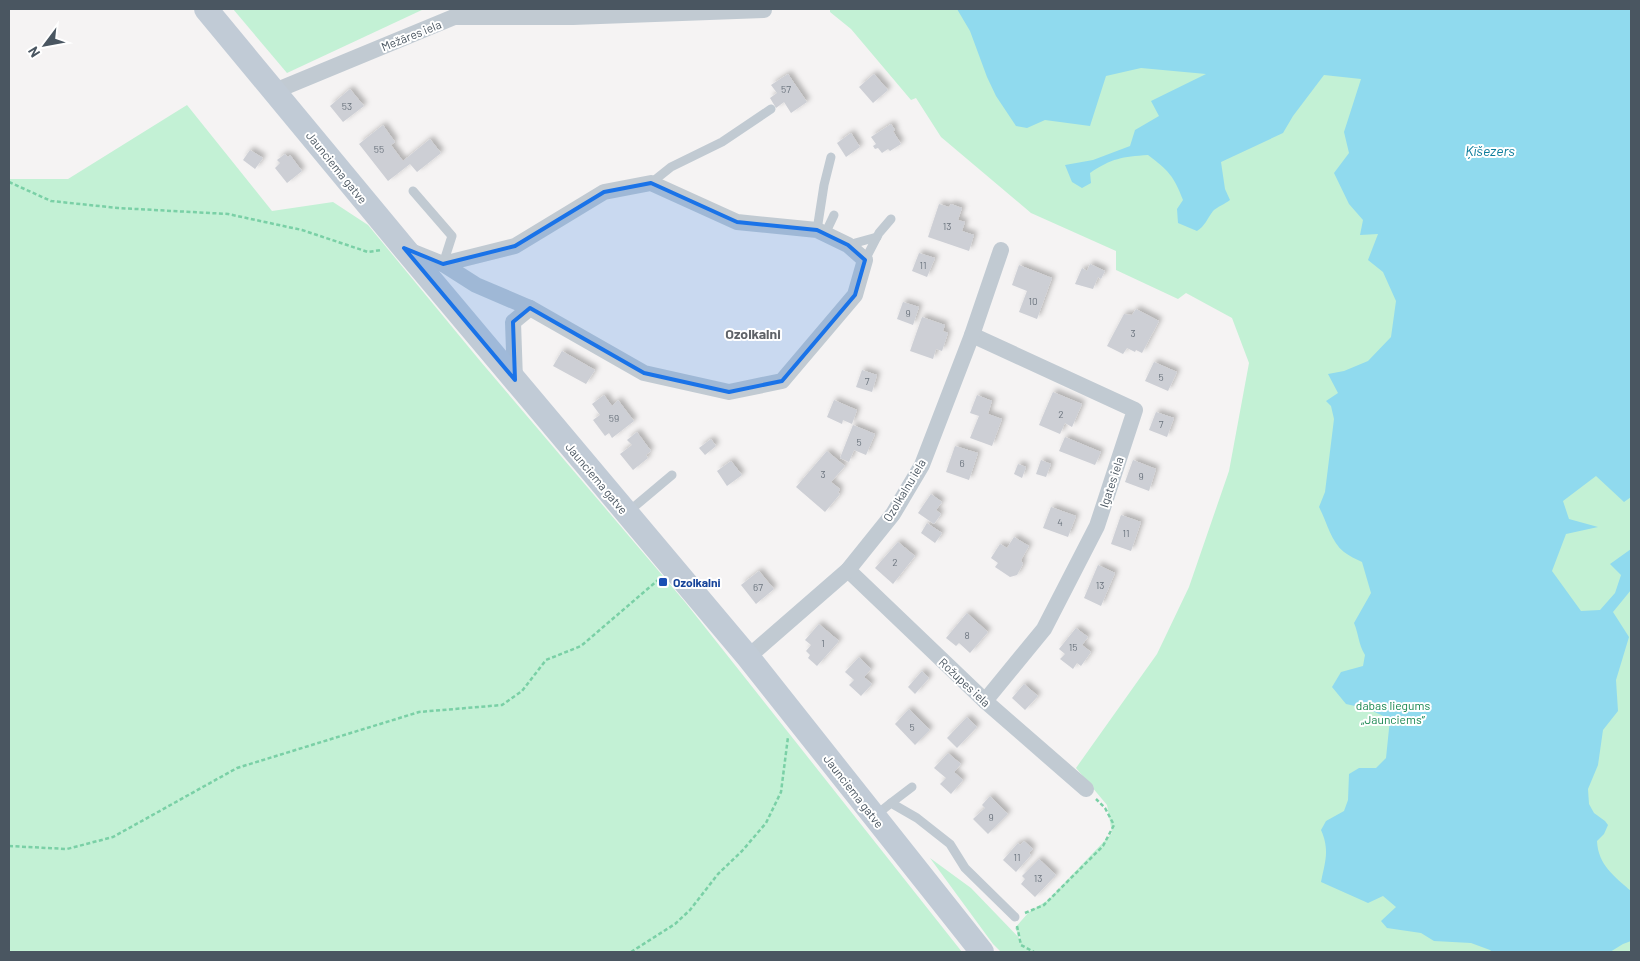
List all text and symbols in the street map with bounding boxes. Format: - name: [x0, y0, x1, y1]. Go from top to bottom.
- street label: Mežāres iela: [379, 17, 443, 53]
- north arrow: [20, 20, 70, 70]
- text: N: [24, 44, 43, 61]
- house number: 57: [781, 83, 791, 95]
- house number: 53: [342, 100, 352, 112]
- street label: Jaunciema gatve: [304, 128, 370, 206]
- water label: Ķīšezers: [1465, 142, 1515, 159]
- house number: 55: [374, 143, 384, 155]
- house number: 13: [943, 220, 951, 232]
- house number: 11: [919, 259, 927, 271]
- house number: 10: [1028, 295, 1038, 307]
- house number: 9: [905, 307, 911, 319]
- district label: Ozolkalni: [725, 325, 781, 342]
- house number: 3: [1130, 327, 1136, 339]
- house number: 5: [1158, 371, 1164, 383]
- house number: 7: [865, 375, 870, 387]
- house number: 2: [1058, 408, 1064, 420]
- house number: 59: [609, 412, 619, 424]
- house number: 7: [1159, 418, 1164, 430]
- house number: 5: [856, 436, 862, 448]
- street label: Jaunciema gatve: [563, 439, 631, 517]
- street label: Igates iela: [1096, 455, 1126, 509]
- street label: Ozolkalnu iela: [880, 456, 928, 524]
- house number: 6: [959, 457, 965, 469]
- house number: 3: [820, 468, 826, 480]
- house number: 9: [1138, 470, 1144, 482]
- house number: 4: [1057, 516, 1063, 528]
- house number: 11: [1122, 527, 1130, 539]
- house number: 2: [892, 556, 898, 568]
- place label: Ozolkalni: [673, 575, 721, 589]
- marker: Ozolkalni: [657, 576, 669, 588]
- house number: 13: [1096, 579, 1104, 591]
- house number: 67: [753, 581, 763, 593]
- house number: 8: [964, 629, 970, 641]
- house number: 1: [821, 637, 825, 649]
- house number: 15: [1069, 641, 1077, 653]
- street label: Rožupes iela: [936, 655, 994, 709]
- park label: dabas liegums „Jaunciems”: [1356, 698, 1430, 726]
- house number: 5: [909, 721, 915, 733]
- street label: Jaunciema gatve: [821, 752, 887, 830]
- house number: 9: [988, 811, 994, 823]
- house number: 11: [1013, 851, 1021, 863]
- house number: 13: [1034, 872, 1042, 884]

